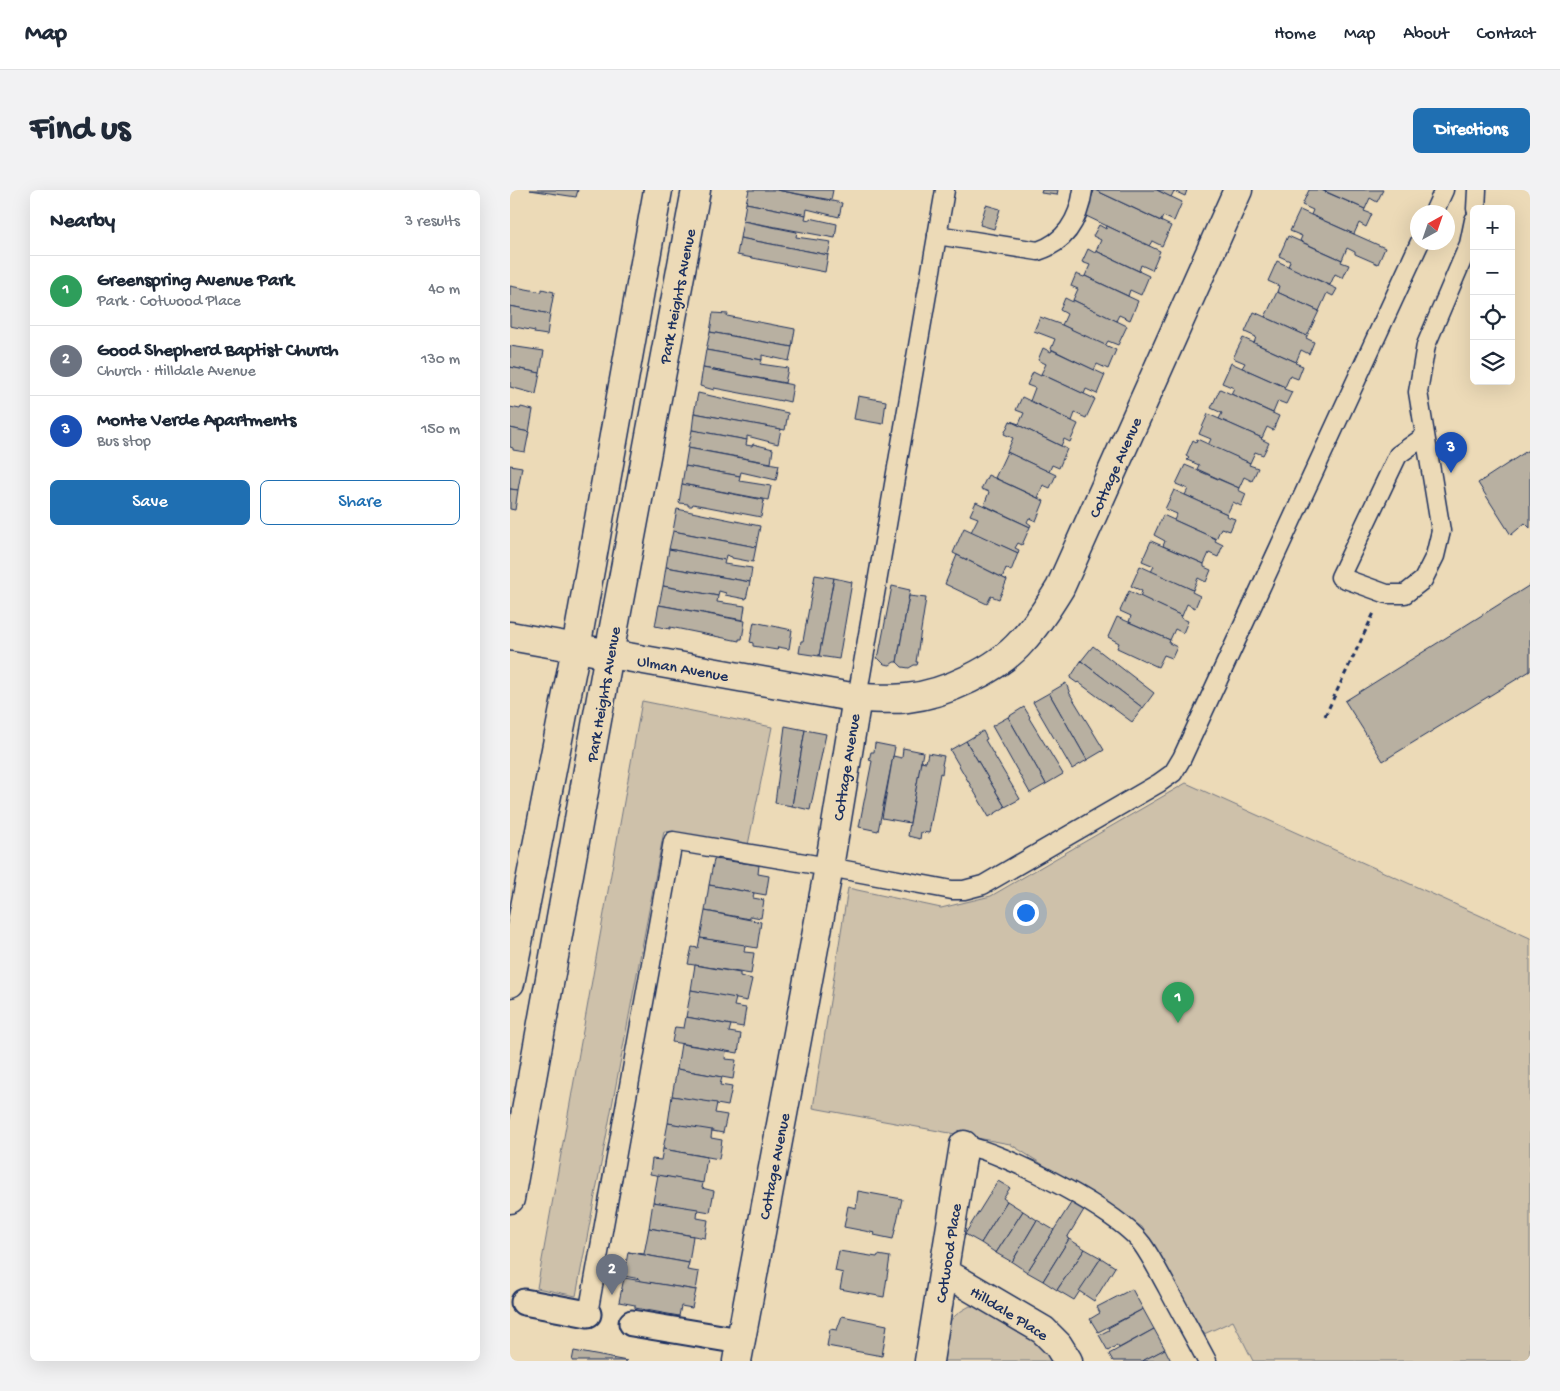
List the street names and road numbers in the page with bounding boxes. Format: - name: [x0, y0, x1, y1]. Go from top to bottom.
- street label: Park Heights Avenue: [657, 227, 702, 367]
- street label: Cottage Avenue: [1087, 414, 1148, 522]
- street label: Park Heights Avenue: [584, 625, 627, 765]
- street label: Ulman Avenue: [635, 653, 730, 688]
- street label: Cottage Avenue: [831, 712, 866, 822]
- street label: Cottage Avenue: [757, 1111, 796, 1222]
- street label: Cotwood Place: [933, 1202, 968, 1305]
- street label: Hilldale Place: [966, 1283, 1051, 1347]

